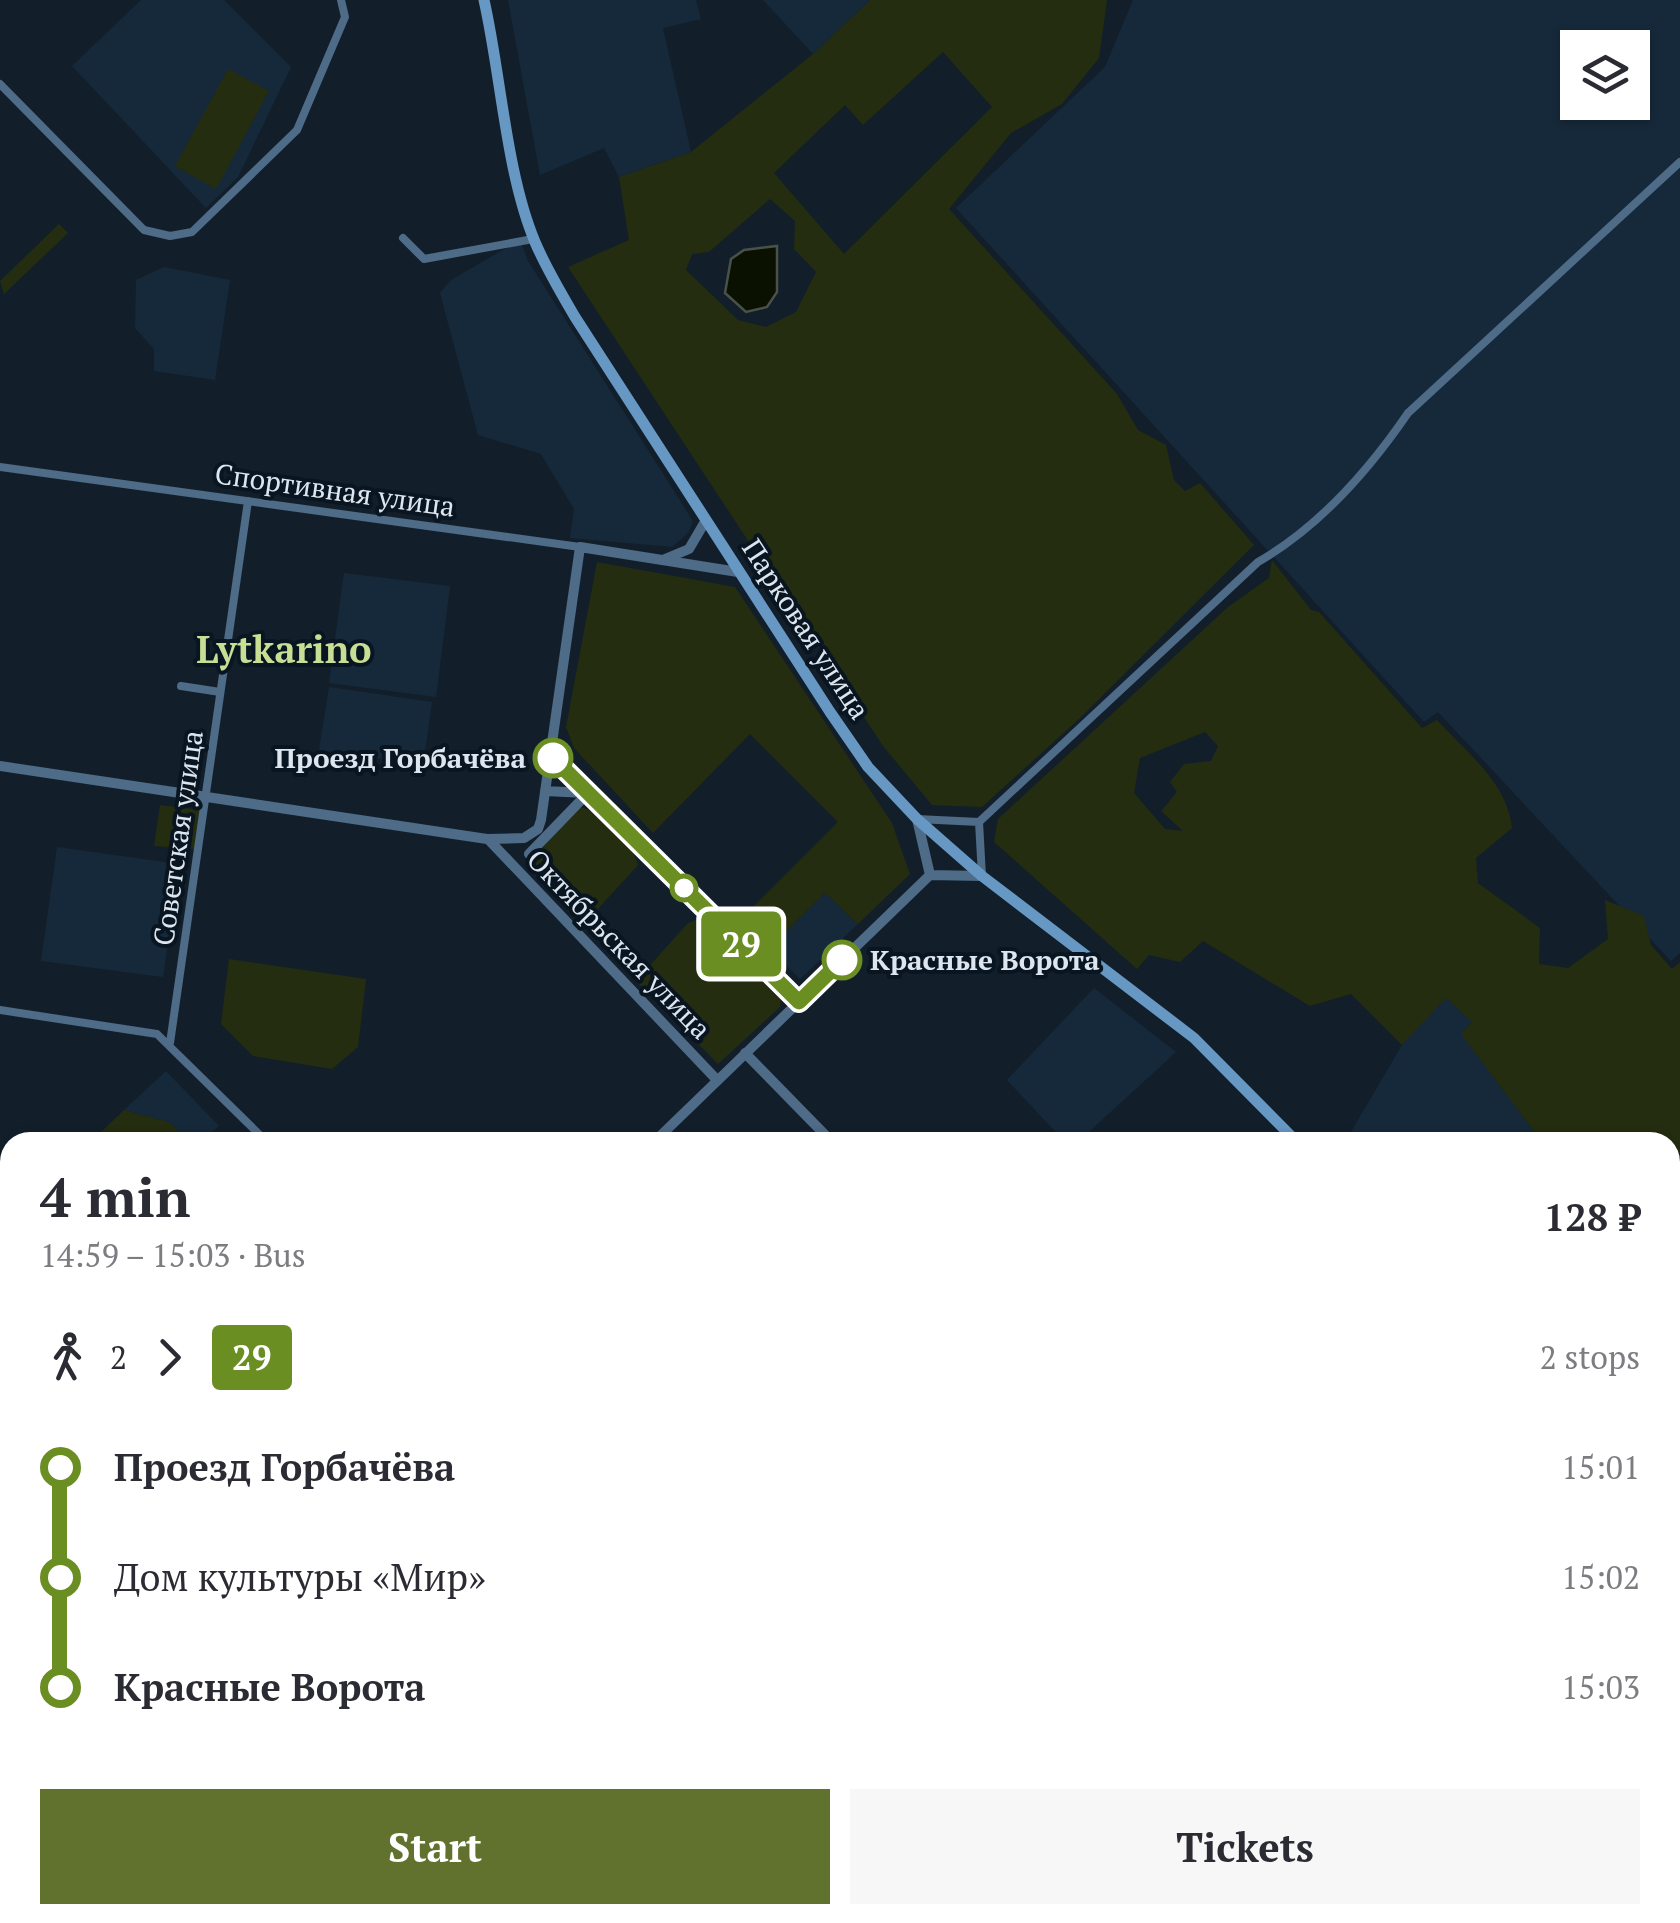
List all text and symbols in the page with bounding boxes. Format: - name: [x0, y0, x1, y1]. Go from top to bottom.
- map controls: [1560, 30, 1650, 120]
- button: layers: [1560, 30, 1650, 120]
- street label: Спортивная улица: [213, 454, 457, 525]
- street label: Парковая улица: [734, 531, 879, 726]
- district label: Lytkarino: [196, 624, 372, 674]
- street label: Советская улица: [144, 728, 211, 948]
- place label: Проезд Горбачёва: [275, 739, 526, 776]
- marker: Проезд Горбачёва: [534, 739, 572, 777]
- street label: Октябрьская улица: [519, 841, 719, 1046]
- unlabelled marker: [671, 875, 697, 901]
- line badge: 29: [696, 912, 786, 976]
- text: 29: [721, 921, 761, 967]
- marker: Красные Ворота: [823, 941, 861, 979]
- place label: Красные Ворота: [870, 941, 1100, 978]
- text: 4 min: [40, 1160, 190, 1233]
- text: 128 ₽: [1544, 1192, 1640, 1242]
- text: 14:59 – 15:03 · Bus: [40, 1234, 306, 1276]
- icon: walk: [40, 1330, 95, 1385]
- icon: forward: [142, 1330, 197, 1385]
- text: 29: [232, 1334, 272, 1380]
- text: 2: [110, 1336, 127, 1378]
- text: 2 stops: [1540, 1336, 1640, 1378]
- text: Проезд Горбачёва: [114, 1442, 455, 1492]
- text: 15:01: [1561, 1446, 1640, 1488]
- text: Дом культуры «Мир»: [114, 1552, 486, 1602]
- text: 15:02: [1561, 1556, 1640, 1598]
- text: Красные Ворота: [114, 1662, 426, 1712]
- text: 15:03: [1561, 1666, 1640, 1708]
- button: Start: [40, 1789, 830, 1904]
- button: Tickets: [850, 1789, 1640, 1904]

